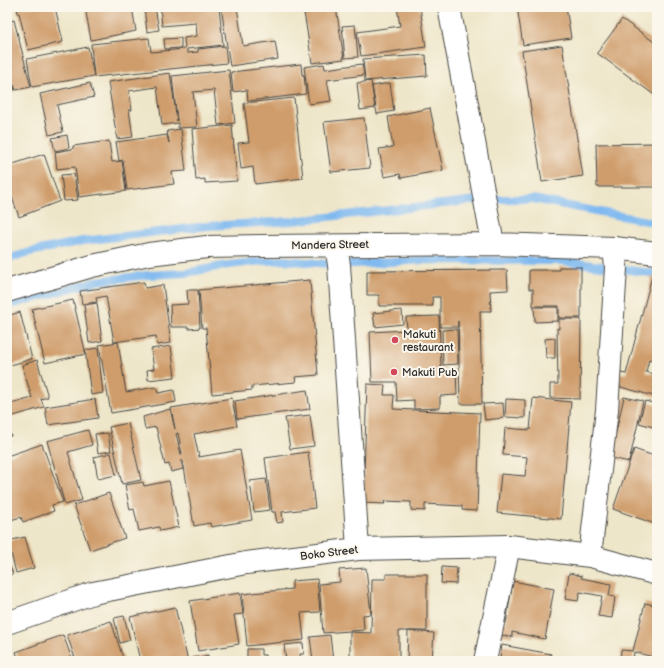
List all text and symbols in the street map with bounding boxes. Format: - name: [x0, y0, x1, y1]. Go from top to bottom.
- street label: Mandera Street: [291, 238, 370, 252]
- place label: Makuti restaurant: [403, 328, 454, 354]
- marker: Makuti restaurant: [390, 335, 400, 345]
- place label: Makuti Pub: [402, 366, 457, 379]
- marker: Makuti Pub: [389, 367, 399, 377]
- street label: Boko Street: [299, 543, 359, 563]

